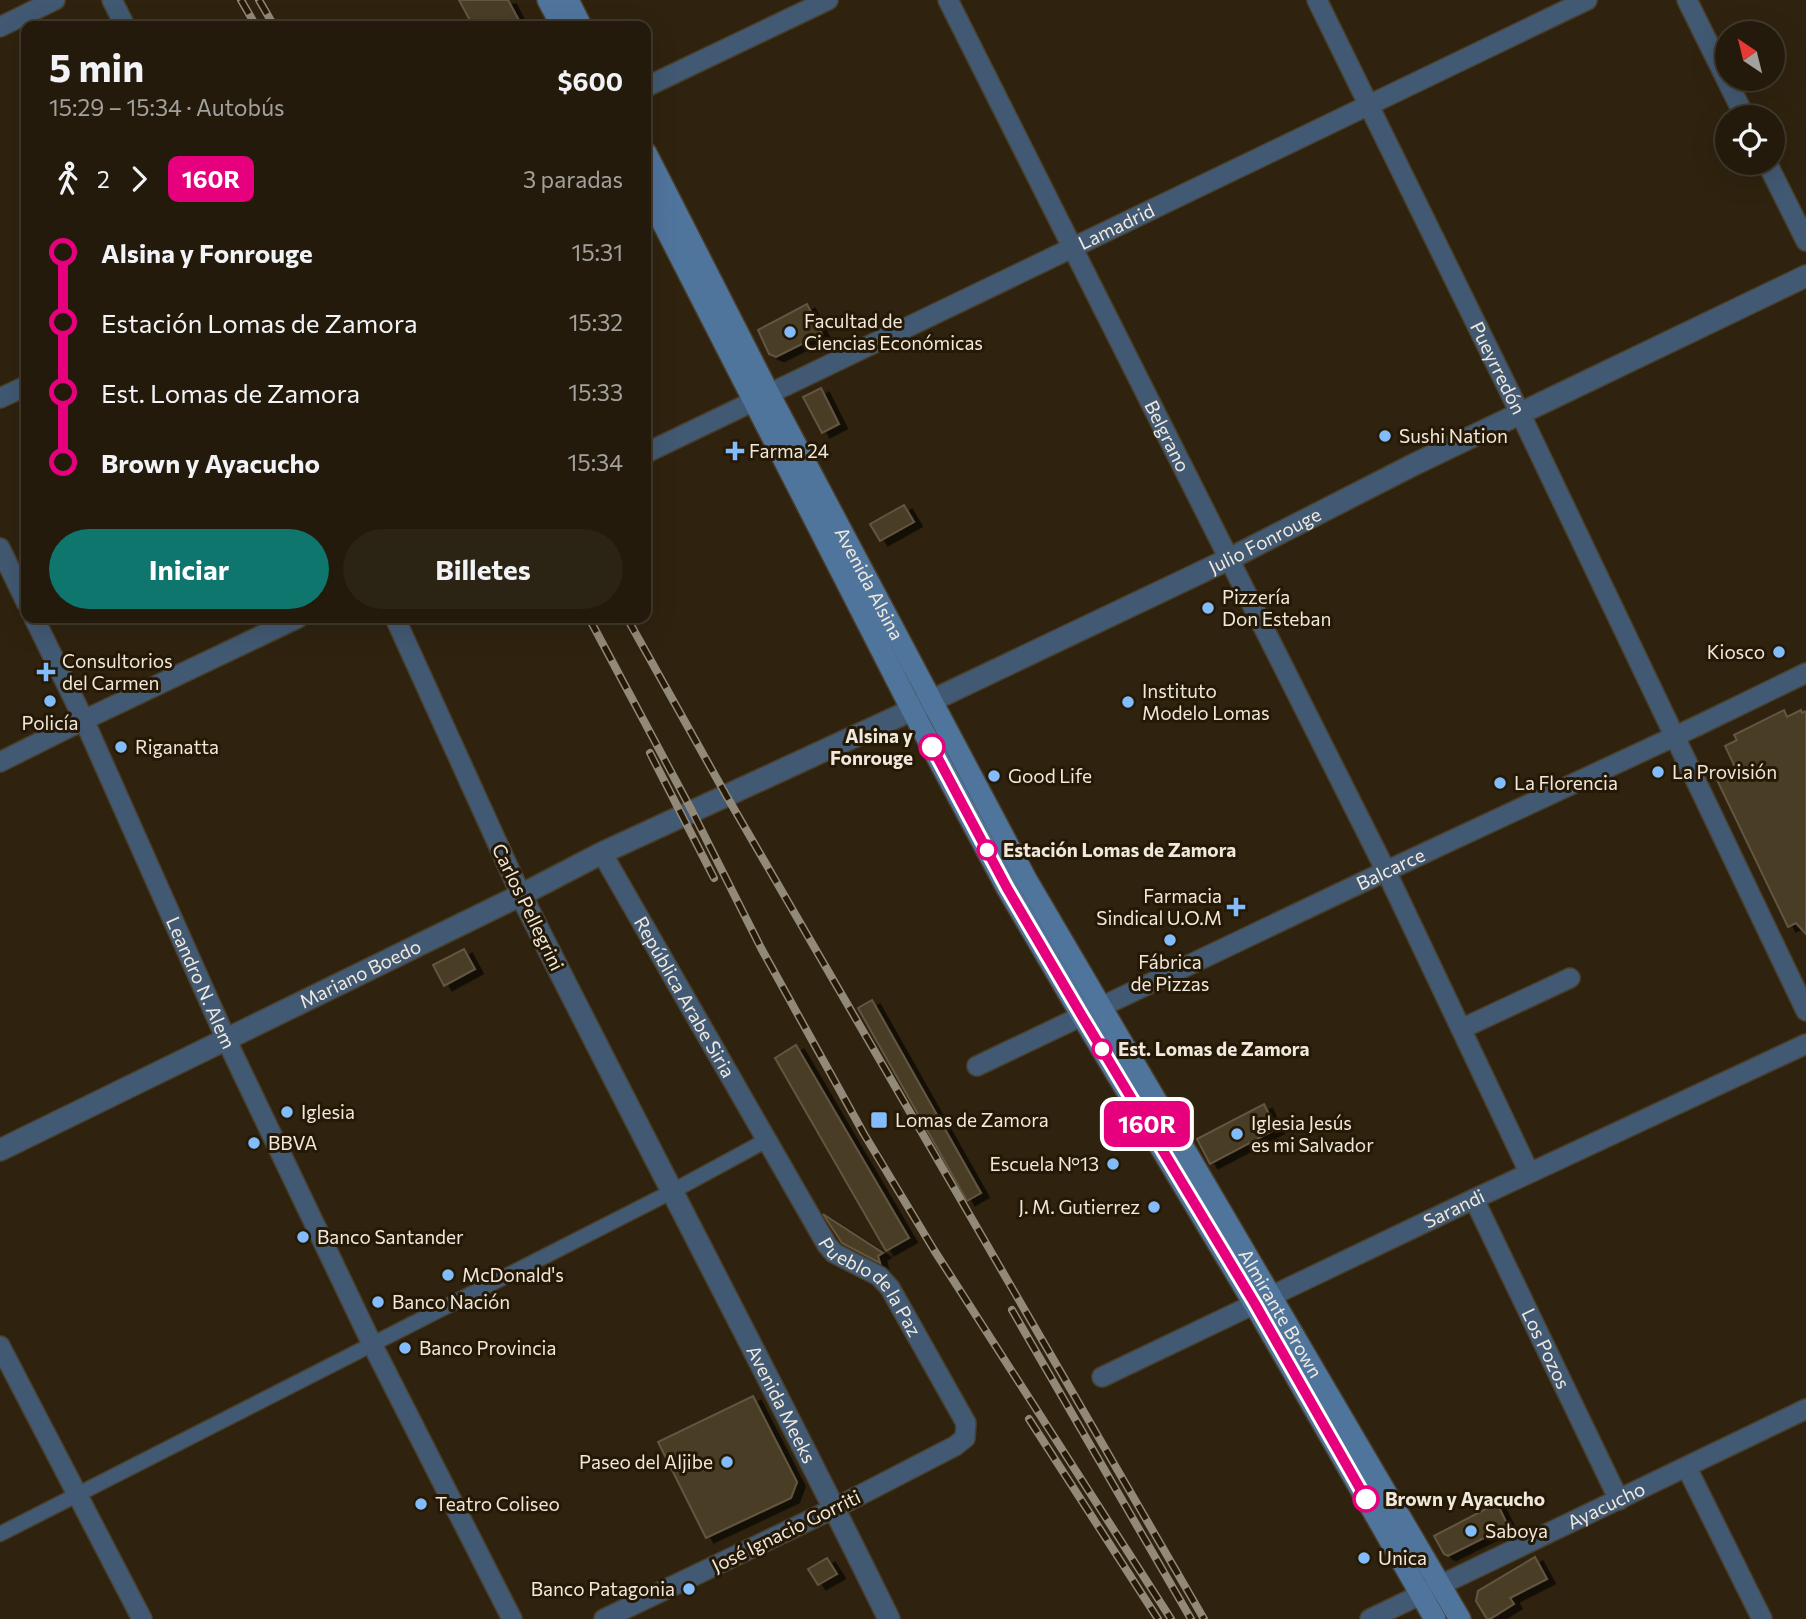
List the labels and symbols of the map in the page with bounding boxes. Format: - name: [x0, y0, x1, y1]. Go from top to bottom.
- north arrow: [1715, 21, 1785, 91]
- street label: Lamadrid: [1074, 198, 1158, 254]
- place label: Facultad de Ciencias Económicas: [804, 309, 983, 354]
- street label: Pueyrredón: [1466, 318, 1531, 418]
- marker: Facultad de Ciencias Económicas: [782, 324, 798, 340]
- street label: Belgrano: [1140, 396, 1195, 475]
- place label: Sushi Nation: [1399, 424, 1508, 447]
- marker: Sushi Nation: [1377, 428, 1393, 444]
- place label: Farma 24: [749, 439, 829, 462]
- marker: Farma 24: [727, 443, 743, 459]
- street label: Julio Fonrouge: [1205, 502, 1325, 578]
- street label: Avenida Alsina: [831, 523, 909, 644]
- place label: Pizzería Don Esteban: [1222, 585, 1331, 630]
- marker: Pizzería Don Esteban: [1200, 600, 1216, 616]
- place label: Kiosco: [1707, 640, 1765, 663]
- marker: Kiosco: [1771, 644, 1787, 660]
- place label: Consultorios del Carmen: [62, 649, 173, 694]
- marker: Consultorios del Carmen: [36, 662, 56, 682]
- place label: Instituto Modelo Lomas: [1142, 679, 1270, 724]
- marker: Policía: [42, 693, 58, 709]
- marker: Instituto Modelo Lomas: [1120, 694, 1136, 710]
- place label: Policía: [22, 711, 78, 734]
- place label: Alsina y Fonrouge: [830, 724, 914, 769]
- marker: Alsina y Fonrouge: [919, 734, 945, 760]
- place label: Riganatta: [135, 735, 219, 758]
- marker: Riganatta: [113, 739, 129, 755]
- place label: La Provisión: [1672, 760, 1777, 783]
- place label: Good Life: [1008, 764, 1092, 787]
- marker: La Provisión: [1650, 764, 1666, 780]
- marker: Good Life: [986, 768, 1002, 784]
- place label: La Florencia: [1514, 771, 1618, 794]
- marker: La Florencia: [1492, 775, 1508, 791]
- place label: Estación Lomas de Zamora: [1003, 838, 1236, 861]
- street label: Carlos Pellegrini: [488, 839, 569, 974]
- marker: Estación Lomas de Zamora: [977, 840, 997, 860]
- street label: Balcarce: [1352, 843, 1428, 895]
- place label: Farmacia Sindical U.O.M: [1096, 884, 1222, 929]
- marker: Farmacia Sindical U.O.M: [1228, 899, 1244, 915]
- street label: República Arabe Siria: [630, 912, 740, 1081]
- street label: Leandro N. Alem: [162, 913, 241, 1052]
- marker: Fábrica de Pizzas: [1162, 932, 1178, 948]
- street label: Mariano Boedo: [295, 934, 424, 1013]
- place label: Fábrica de Pizzas: [1131, 950, 1209, 995]
- place label: Est. Lomas de Zamora: [1118, 1037, 1310, 1060]
- marker: Est. Lomas de Zamora: [1092, 1039, 1112, 1059]
- place label: Iglesia: [301, 1100, 355, 1123]
- line badge: 160R: [1098, 1101, 1196, 1147]
- marker: Iglesia: [279, 1104, 295, 1120]
- place label: Lomas de Zamora: [895, 1108, 1049, 1131]
- marker: Lomas de Zamora: [869, 1110, 889, 1130]
- place label: Iglesia Jesús es mi Salvador: [1251, 1111, 1374, 1156]
- marker: Iglesia Jesús es mi Salvador: [1229, 1126, 1245, 1142]
- place label: BBVA: [268, 1131, 317, 1154]
- marker: BBVA: [246, 1135, 262, 1151]
- place label: Escuela Nº13: [989, 1152, 1099, 1175]
- marker: Escuela Nº13: [1105, 1156, 1121, 1172]
- street label: Sarandi: [1419, 1184, 1488, 1233]
- place label: J. M. Gutierrez: [1018, 1195, 1140, 1218]
- marker: J. M. Gutierrez: [1146, 1199, 1162, 1215]
- place label: Banco Santander: [317, 1225, 464, 1248]
- marker: Banco Santander: [295, 1229, 311, 1245]
- street label: Pueblo de la Paz: [814, 1233, 927, 1340]
- street label: Almirante Brown: [1234, 1244, 1328, 1382]
- place label: McDonald's: [462, 1263, 564, 1286]
- marker: McDonald's: [440, 1267, 456, 1283]
- place label: Banco Nación: [392, 1290, 510, 1313]
- marker: Banco Nación: [370, 1294, 386, 1310]
- street label: Los Pozos: [1517, 1304, 1576, 1392]
- place label: Banco Provincia: [419, 1336, 556, 1359]
- marker: Banco Provincia: [397, 1340, 413, 1356]
- street label: Avenida Meeks: [742, 1341, 821, 1467]
- place label: Paseo del Aljibe: [579, 1450, 713, 1473]
- marker: Paseo del Aljibe: [719, 1454, 735, 1470]
- street label: Ayacucho: [1563, 1476, 1649, 1533]
- street label: José Ignacio Gorriti: [708, 1485, 864, 1577]
- marker: Brown y Ayacucho: [1353, 1486, 1379, 1512]
- place label: Brown y Ayacucho: [1385, 1487, 1545, 1510]
- place label: Teatro Coliseo: [435, 1492, 560, 1515]
- marker: Teatro Coliseo: [413, 1496, 429, 1512]
- place label: Saboya: [1485, 1519, 1548, 1542]
- marker: Saboya: [1463, 1523, 1479, 1539]
- place label: Unica: [1378, 1546, 1427, 1569]
- marker: Unica: [1356, 1550, 1372, 1566]
- place label: Banco Patagonia: [531, 1577, 675, 1600]
- marker: Banco Patagonia: [681, 1581, 697, 1597]

